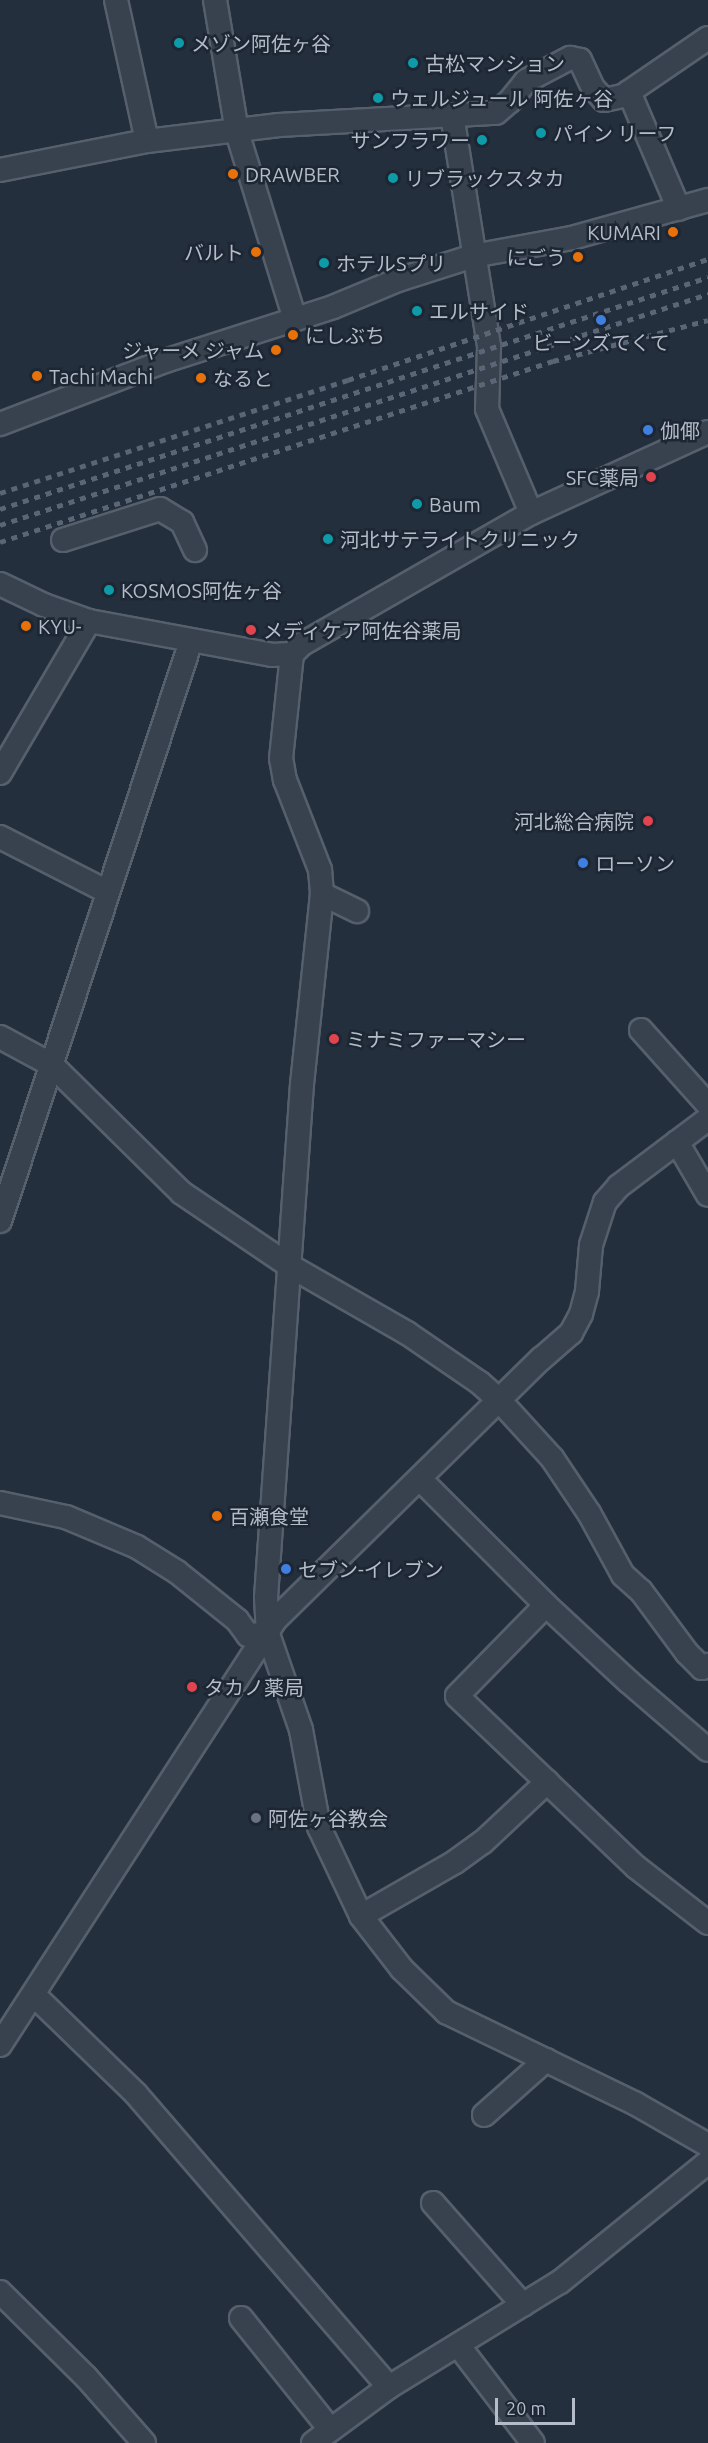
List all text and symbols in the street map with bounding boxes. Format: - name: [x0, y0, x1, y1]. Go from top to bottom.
- place label: メゾン阿佐ヶ谷: [191, 31, 331, 55]
- marker: メゾン阿佐ヶ谷: [172, 36, 186, 50]
- place label: 古松マンション: [425, 51, 565, 75]
- marker: 古松マンション: [406, 56, 420, 70]
- place label: ウェルジュール 阿佐ヶ谷: [390, 86, 615, 110]
- marker: ウェルジュール 阿佐ヶ谷: [371, 91, 385, 105]
- place label: パイン リーフ: [553, 121, 678, 145]
- marker: パイン リーフ: [534, 126, 548, 140]
- place label: サンフラワー: [350, 128, 470, 152]
- marker: サンフラワー: [475, 133, 489, 147]
- place label: DRAWBER: [245, 162, 340, 186]
- place label: リブラックスタカ: [405, 166, 565, 190]
- marker: DRAWBER: [226, 167, 240, 181]
- marker: リブラックスタカ: [386, 171, 400, 185]
- place label: KUMARI: [587, 220, 661, 244]
- marker: KUMARI: [666, 225, 680, 239]
- place label: バルト: [184, 240, 244, 264]
- marker: バルト: [249, 245, 263, 259]
- place label: にごう: [506, 245, 566, 269]
- marker: にごう: [571, 250, 585, 264]
- place label: ホテルSプリ: [336, 251, 446, 275]
- marker: ホテルSプリ: [317, 256, 331, 270]
- place label: エルサイド: [429, 299, 529, 323]
- marker: エルサイド: [410, 304, 424, 318]
- marker: ビーンズてくて: [594, 313, 608, 327]
- place label: にしぶち: [305, 323, 385, 347]
- marker: にしぶち: [286, 328, 300, 342]
- place label: ビーンズてくて: [531, 330, 671, 354]
- place label: ジャーメ ジャム: [119, 338, 264, 362]
- marker: ジャーメ ジャム: [269, 343, 283, 357]
- place label: Tachi Machi: [49, 364, 153, 388]
- place label: なると: [213, 366, 273, 390]
- marker: Tachi Machi: [30, 369, 44, 383]
- marker: なると: [194, 371, 208, 385]
- place label: 伽倻: [660, 418, 700, 442]
- marker: 伽倻: [641, 423, 655, 437]
- place label: SFC薬局: [566, 465, 639, 489]
- marker: SFC薬局: [644, 470, 658, 484]
- place label: Baum: [429, 492, 481, 516]
- marker: Baum: [410, 497, 424, 511]
- place label: 河北サテライトクリニック: [340, 527, 580, 551]
- marker: 河北サテライトクリニック: [321, 532, 335, 546]
- place label: KOSMOS阿佐ヶ谷: [121, 578, 282, 602]
- marker: KOSMOS阿佐ヶ谷: [102, 583, 116, 597]
- place label: KYU-: [38, 614, 82, 638]
- place label: メディケア阿佐谷薬局: [263, 618, 463, 642]
- marker: KYU-: [19, 619, 33, 633]
- marker: メディケア阿佐谷薬局: [244, 623, 258, 637]
- place label: 河北総合病院: [514, 809, 634, 833]
- marker: 河北総合病院: [639, 812, 657, 830]
- place label: ローソン: [595, 851, 675, 875]
- marker: ローソン: [576, 856, 590, 870]
- place label: ミナミファーマシー: [346, 1027, 526, 1051]
- marker: ミナミファーマシー: [327, 1032, 341, 1046]
- place label: 百瀬食堂: [229, 1504, 309, 1528]
- marker: 百瀬食堂: [210, 1509, 224, 1523]
- place label: セブン-イレブン: [298, 1557, 444, 1581]
- marker: セブン-イレブン: [279, 1562, 293, 1576]
- place label: タカノ薬局: [204, 1675, 304, 1699]
- marker: タカノ薬局: [185, 1680, 199, 1694]
- place label: 阿佐ヶ谷教会: [268, 1806, 388, 1830]
- marker: 阿佐ヶ谷教会: [249, 1811, 263, 1825]
- scale bar: [498, 2386, 578, 2424]
- text: 20 m: [506, 2398, 546, 2418]

